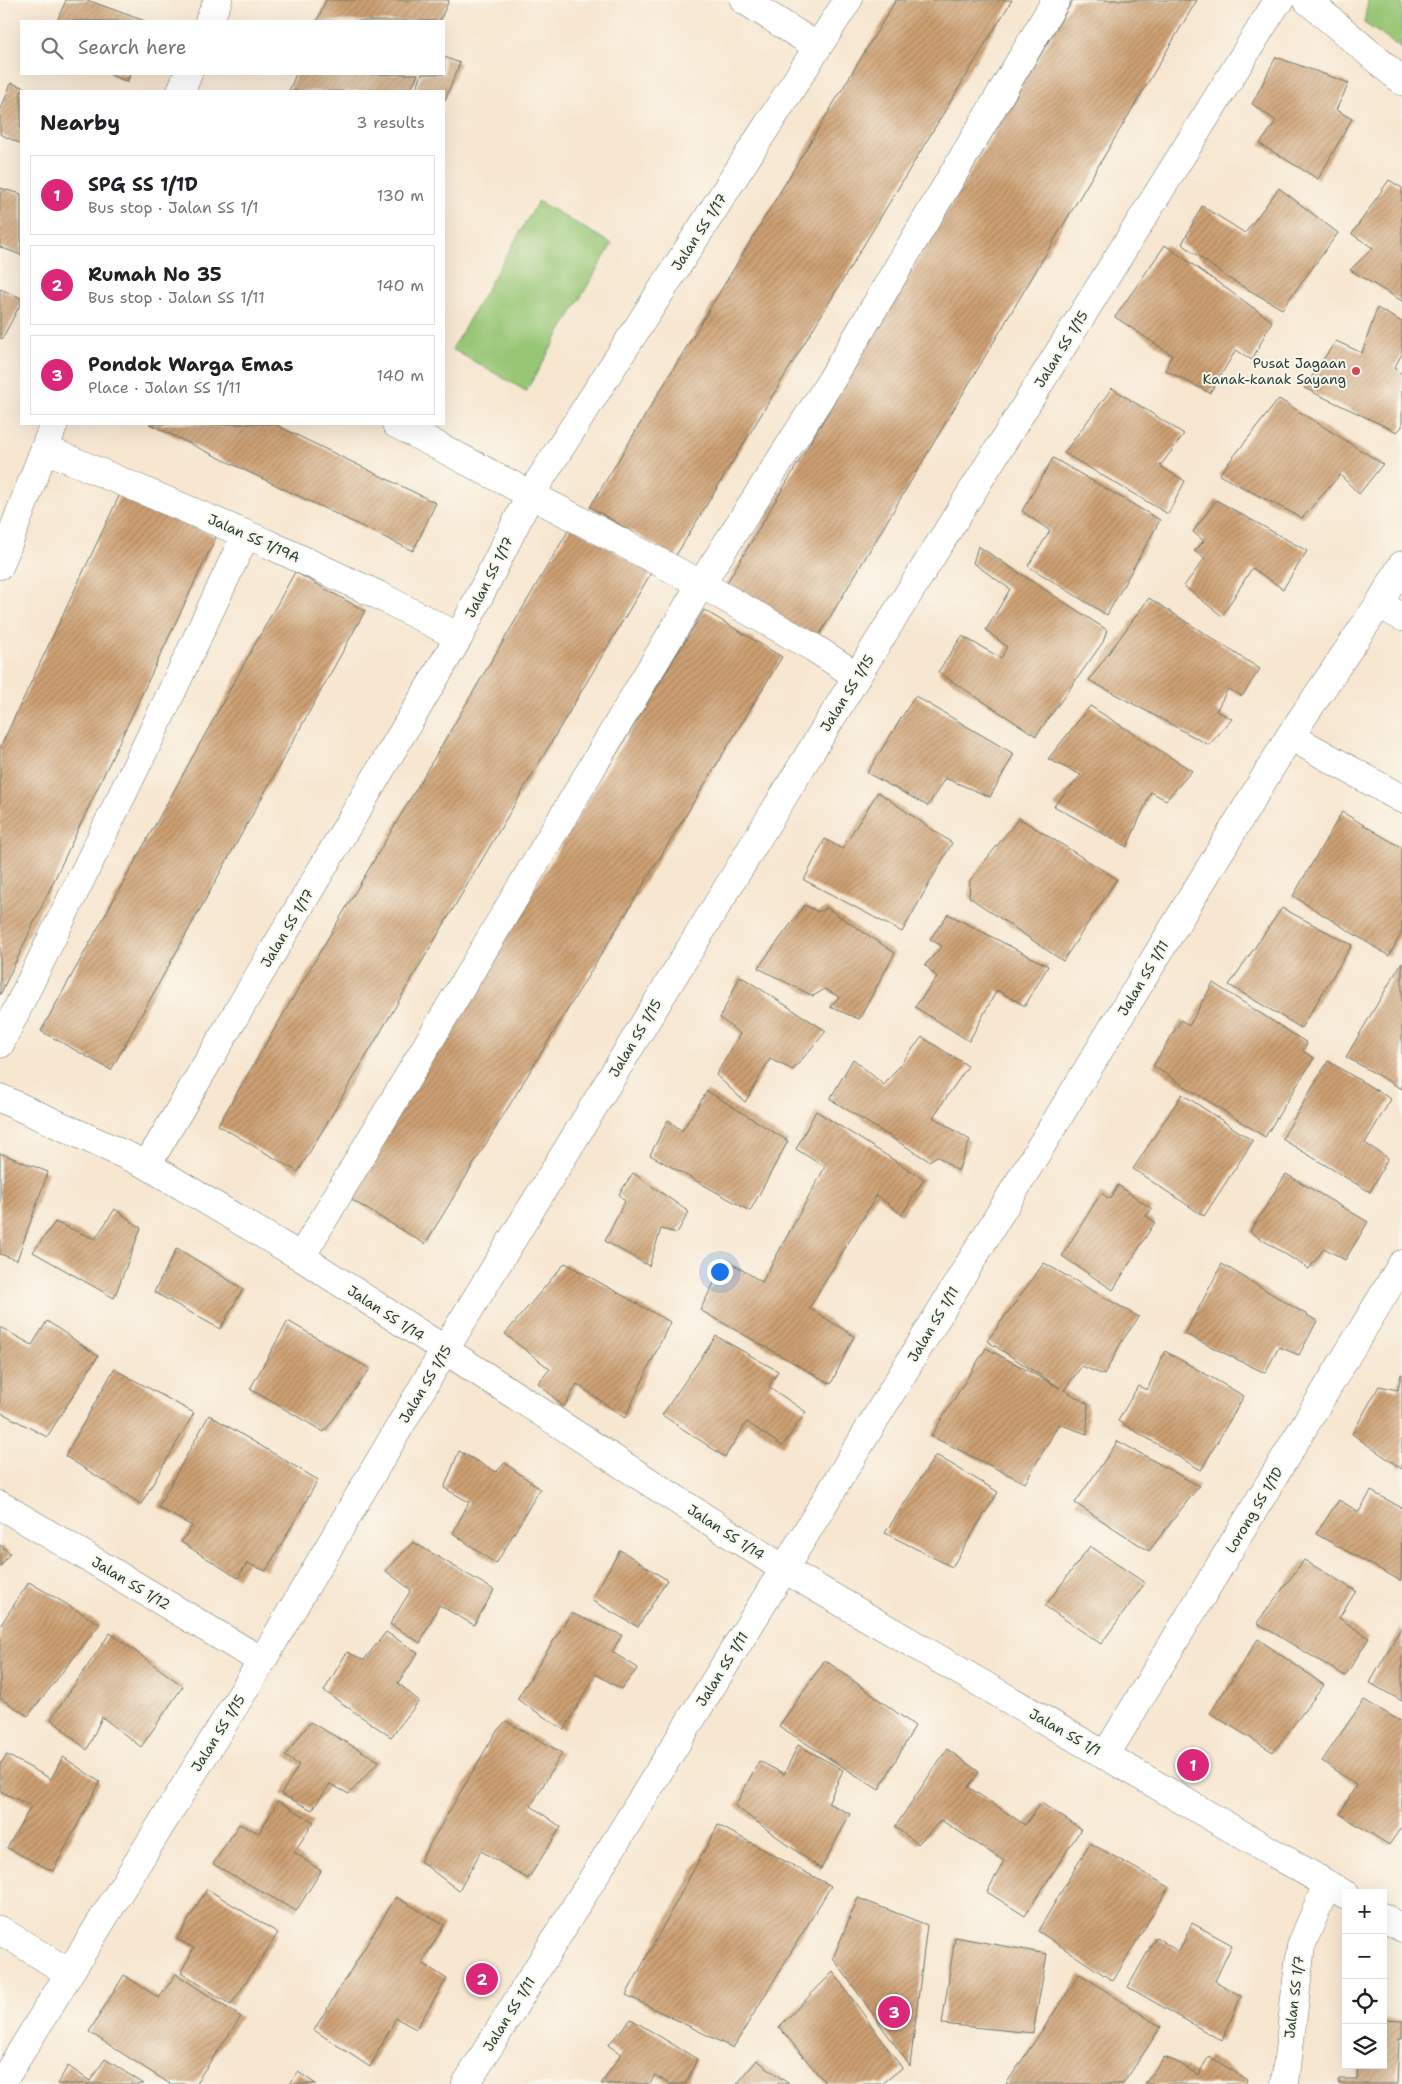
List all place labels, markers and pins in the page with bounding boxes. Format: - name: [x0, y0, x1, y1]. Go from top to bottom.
- place label: Pusat Jagaan Kanak-kanak Sayang: [1203, 354, 1346, 388]
- marker: Pusat Jagaan Kanak-kanak Sayang: [1350, 365, 1362, 377]
- pin: 1: [1177, 1746, 1209, 1784]
- pin: 2: [466, 1960, 498, 1998]
- pin: 3: [878, 1993, 910, 2031]

